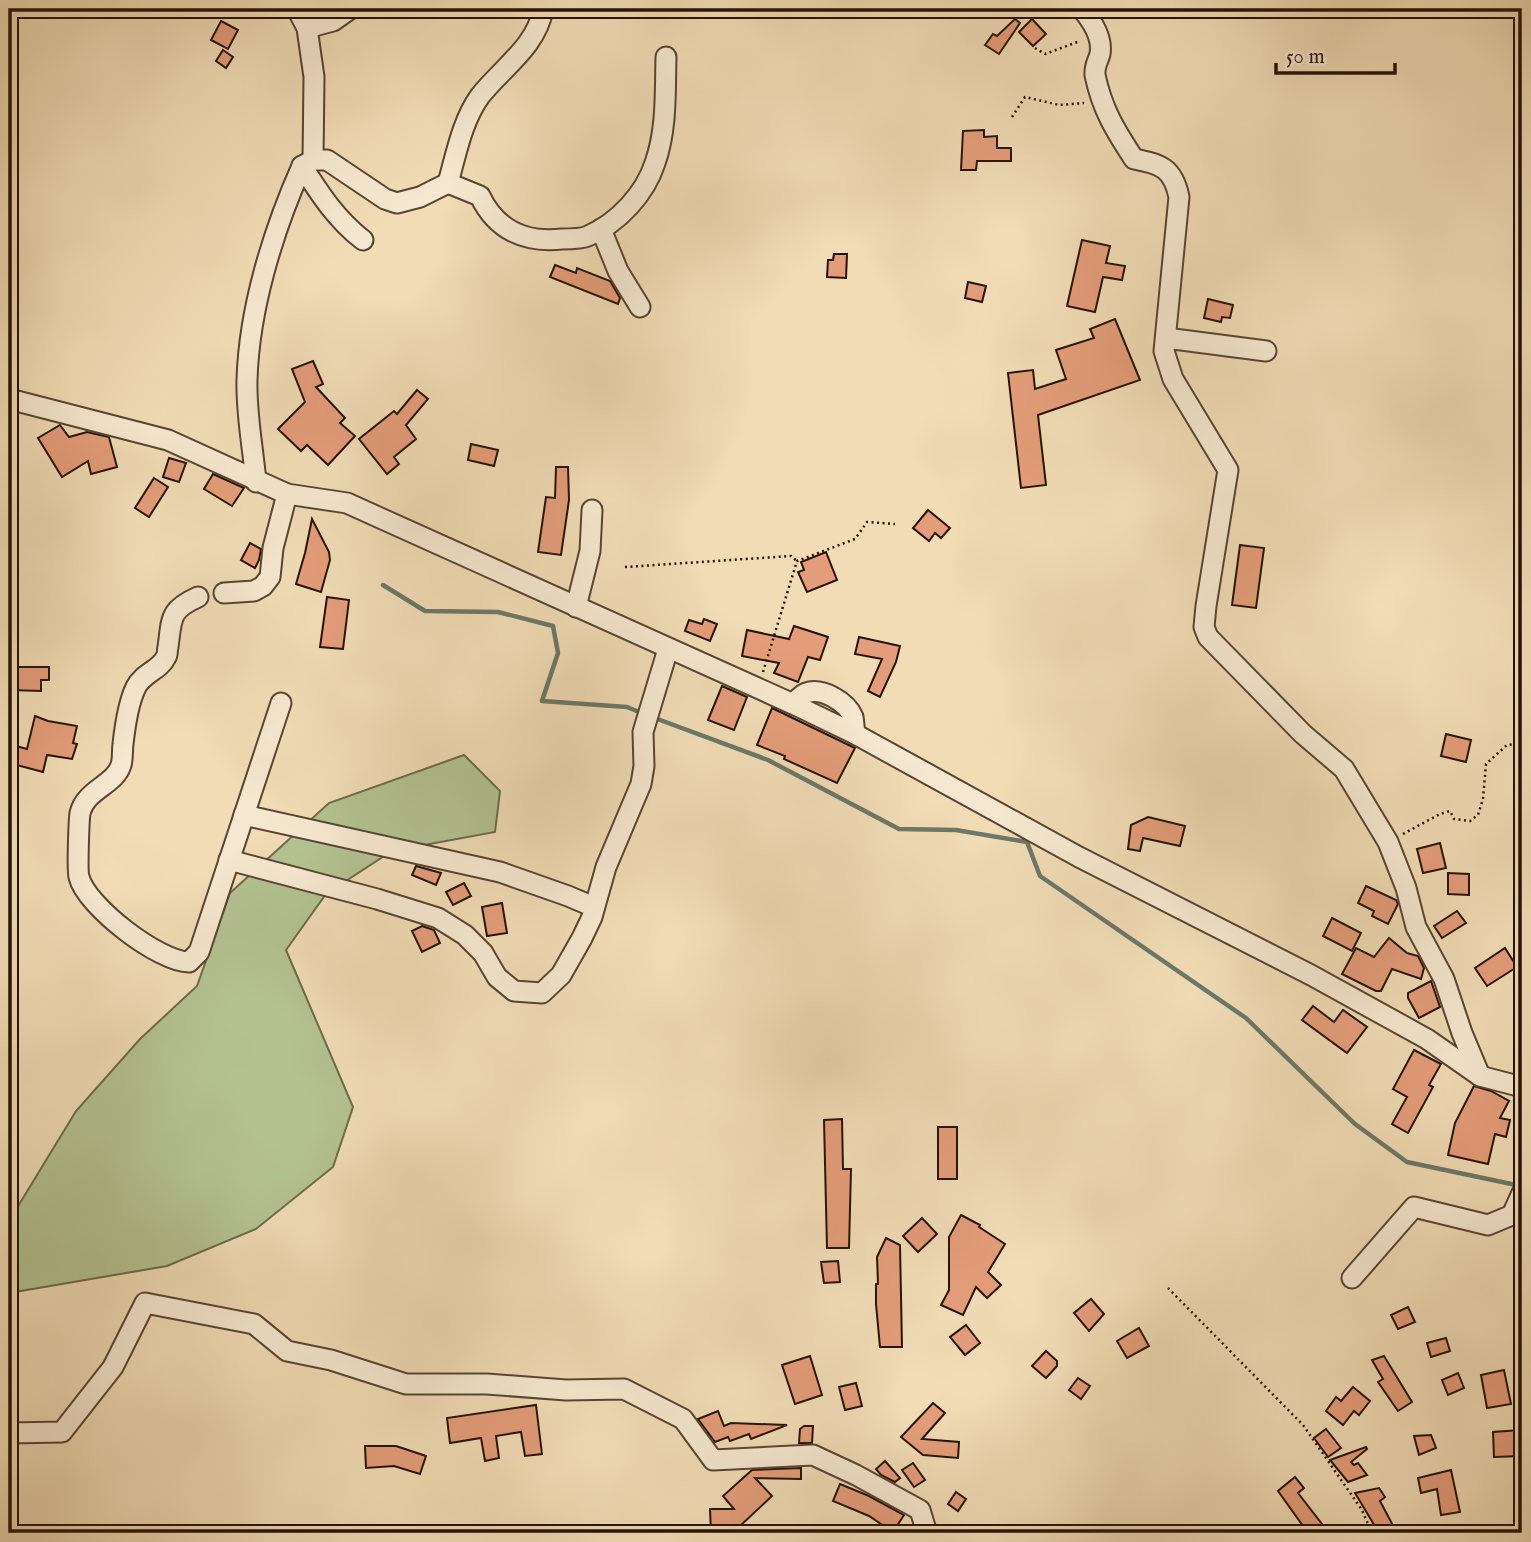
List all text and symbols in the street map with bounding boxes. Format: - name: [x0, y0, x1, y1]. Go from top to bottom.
- scale bar: [1276, 32, 1394, 76]
- text: 50 m: [1286, 44, 1325, 71]

